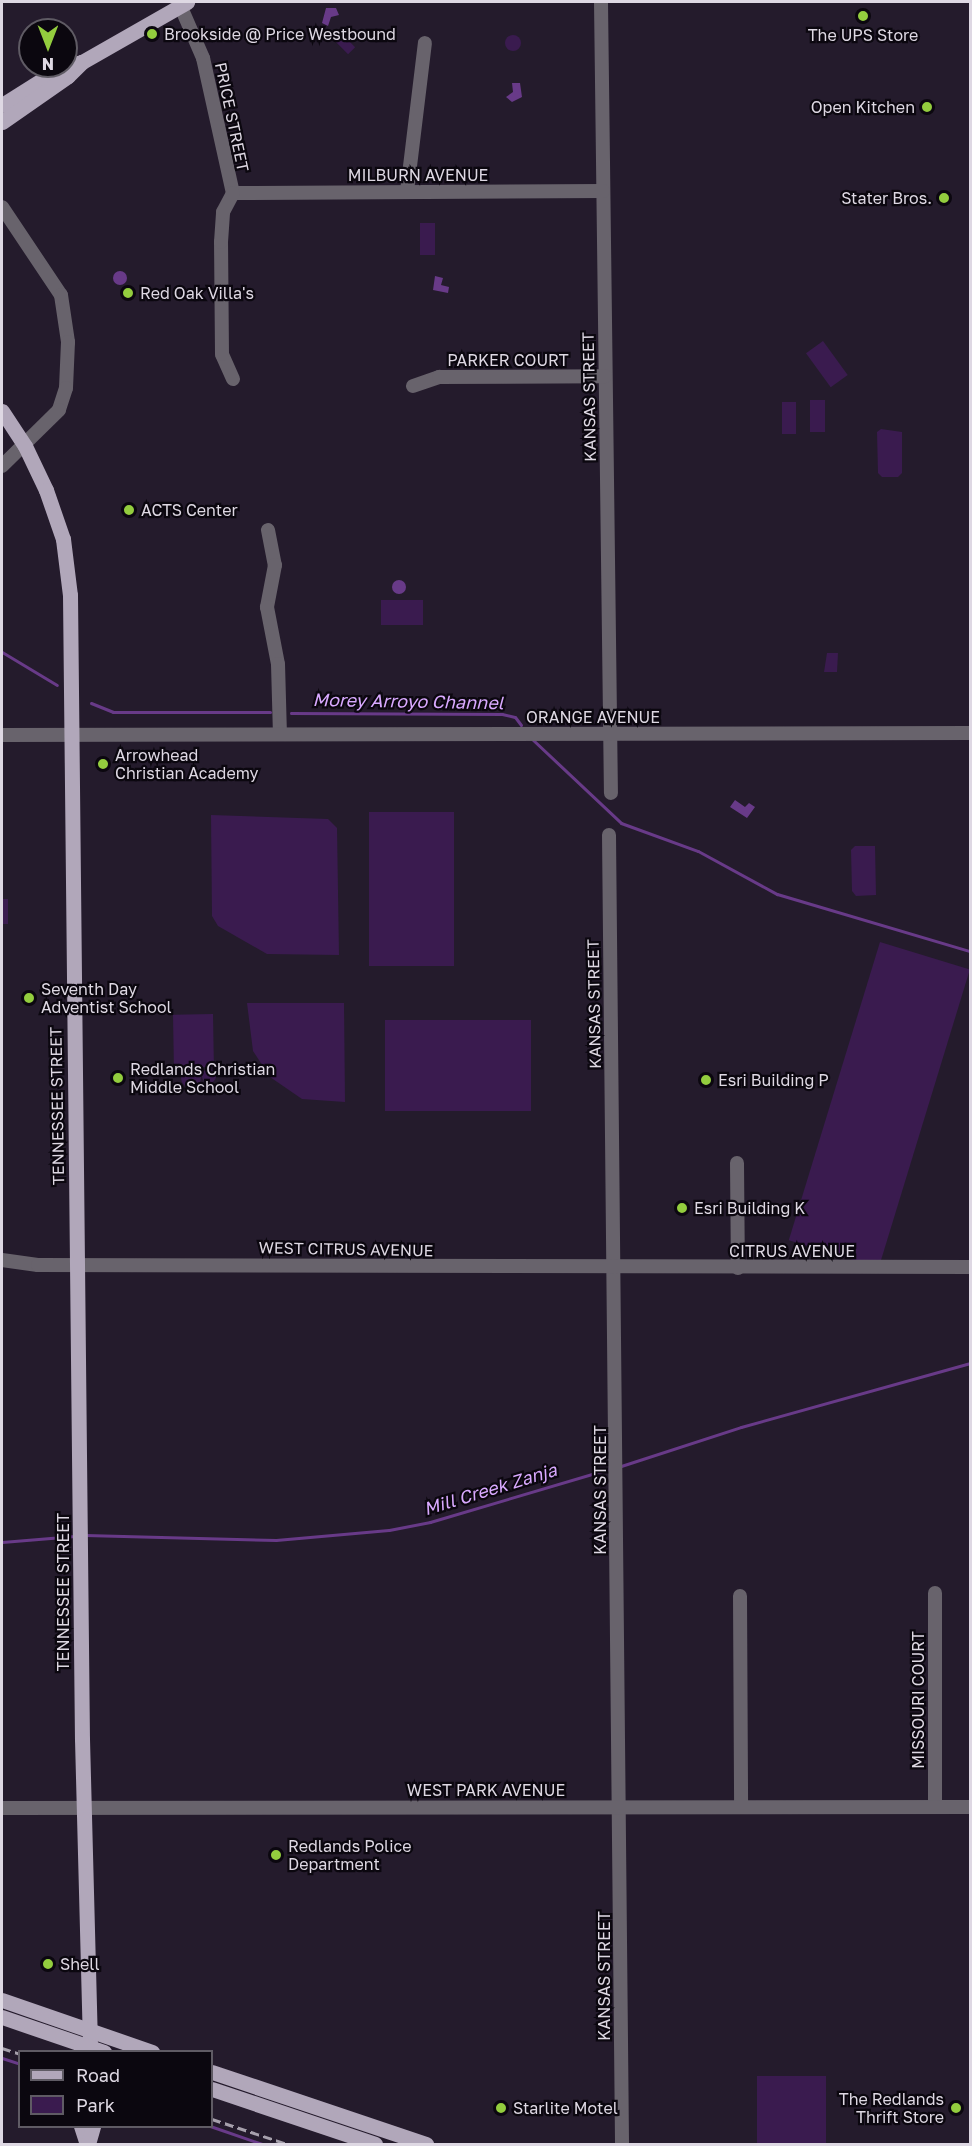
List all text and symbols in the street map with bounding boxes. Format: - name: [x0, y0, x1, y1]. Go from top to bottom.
- marker: The UPS Store: [856, 9, 870, 23]
- north arrow: [18, 18, 78, 78]
- place label: Brookside @ Price Westbound: [164, 24, 396, 44]
- place label: The UPS Store: [808, 25, 918, 45]
- marker: Brookside @ Price Westbound: [145, 27, 159, 41]
- text: N: [42, 54, 54, 74]
- street label: PRICE STREET: [211, 60, 253, 174]
- place label: Open Kitchen: [811, 97, 915, 117]
- marker: Open Kitchen: [920, 100, 934, 114]
- street label: MILBURN AVENUE: [348, 165, 488, 185]
- place label: Stater Bros.: [841, 188, 932, 208]
- marker: Stater Bros.: [937, 191, 951, 205]
- place label: Red Oak Villa's: [140, 283, 254, 303]
- marker: Red Oak Villa's: [121, 286, 135, 300]
- street label: KANSAS STREET: [578, 332, 600, 462]
- street label: PARKER COURT: [447, 350, 569, 370]
- place label: ACTS Center: [141, 500, 238, 520]
- marker: ACTS Center: [122, 503, 136, 517]
- water label: Morey Arroyo Channel: [312, 689, 504, 713]
- street label: ORANGE AVENUE: [526, 707, 660, 727]
- place label: Arrowhead Christian Academy: [115, 745, 259, 783]
- marker: Arrowhead Christian Academy: [96, 757, 110, 771]
- street label: KANSAS STREET: [583, 939, 605, 1069]
- place label: Seventh Day Adventist School: [41, 979, 172, 1017]
- marker: Seventh Day Adventist School: [22, 991, 36, 1005]
- street label: TENNESSEE STREET: [46, 1027, 68, 1185]
- place label: Redlands Christian Middle School: [130, 1059, 275, 1097]
- place label: Esri Building P: [718, 1070, 829, 1090]
- marker: Redlands Christian Middle School: [111, 1071, 125, 1085]
- marker: Esri Building P: [699, 1073, 713, 1087]
- place label: Esri Building K: [694, 1198, 805, 1218]
- marker: Esri Building K: [675, 1201, 689, 1215]
- street label: WEST CITRUS AVENUE: [258, 1238, 434, 1260]
- street label: CITRUS AVENUE: [729, 1241, 855, 1261]
- street label: KANSAS STREET: [590, 1425, 610, 1555]
- water label: Mill Creek Zanja: [421, 1459, 559, 1519]
- street label: TENNESSEE STREET: [53, 1513, 73, 1671]
- street label: MISSOURI COURT: [908, 1631, 928, 1769]
- street label: WEST PARK AVENUE: [407, 1780, 565, 1800]
- place label: Redlands Police Department: [288, 1836, 411, 1874]
- marker: Redlands Police Department: [269, 1848, 283, 1862]
- street label: KANSAS STREET: [594, 1911, 614, 2041]
- place label: Shell: [60, 1954, 100, 1974]
- marker: Shell: [41, 1957, 55, 1971]
- legend: [18, 2050, 213, 2128]
- text: Road: [76, 2064, 120, 2086]
- place label: The Redlands Thrift Store: [839, 2089, 944, 2127]
- text: Park: [76, 2094, 115, 2116]
- place label: Starlite Motel: [513, 2098, 618, 2118]
- marker: Starlite Motel: [494, 2101, 508, 2115]
- marker: The Redlands Thrift Store: [949, 2101, 963, 2115]

